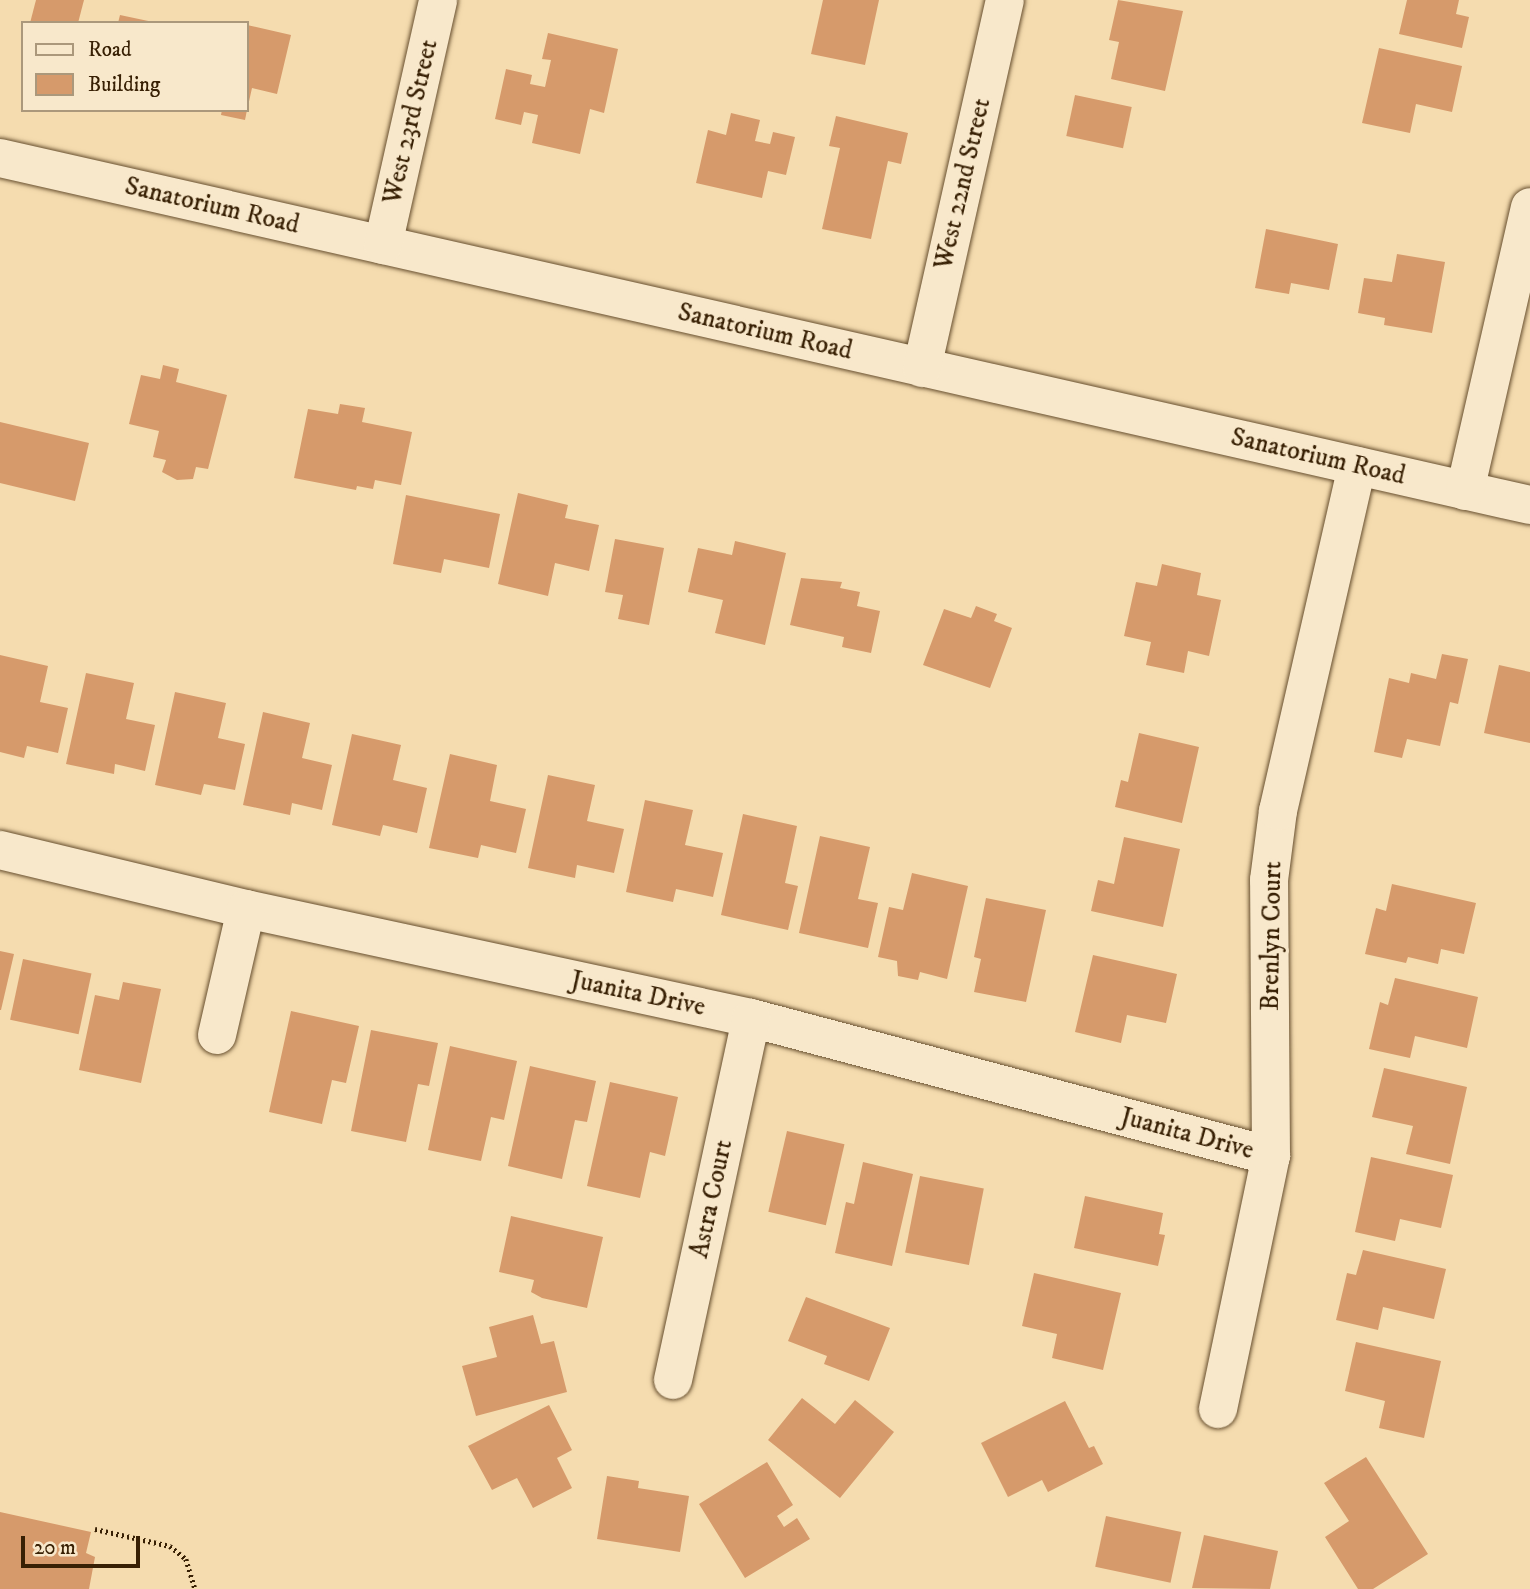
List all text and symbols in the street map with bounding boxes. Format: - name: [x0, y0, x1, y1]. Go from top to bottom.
- legend: [21, 21, 248, 112]
- text: Road: [88, 37, 132, 63]
- street label: West 23rd Street: [377, 37, 445, 207]
- text: Building: [88, 72, 160, 98]
- street label: West 22nd Street: [928, 95, 998, 273]
- street label: Sanatorium Road: [122, 171, 302, 241]
- street label: Sanatorium Road: [675, 297, 855, 367]
- street label: Sanatorium Road: [1228, 422, 1408, 492]
- street label: Brenlyn Court: [1255, 861, 1289, 1011]
- street label: Juanita Drive: [568, 965, 708, 1023]
- street label: Juanita Drive: [1117, 1101, 1257, 1167]
- street label: Astra Court: [684, 1137, 740, 1261]
- scale bar: [24, 1522, 144, 1566]
- text: 20 m: [34, 1535, 76, 1561]

